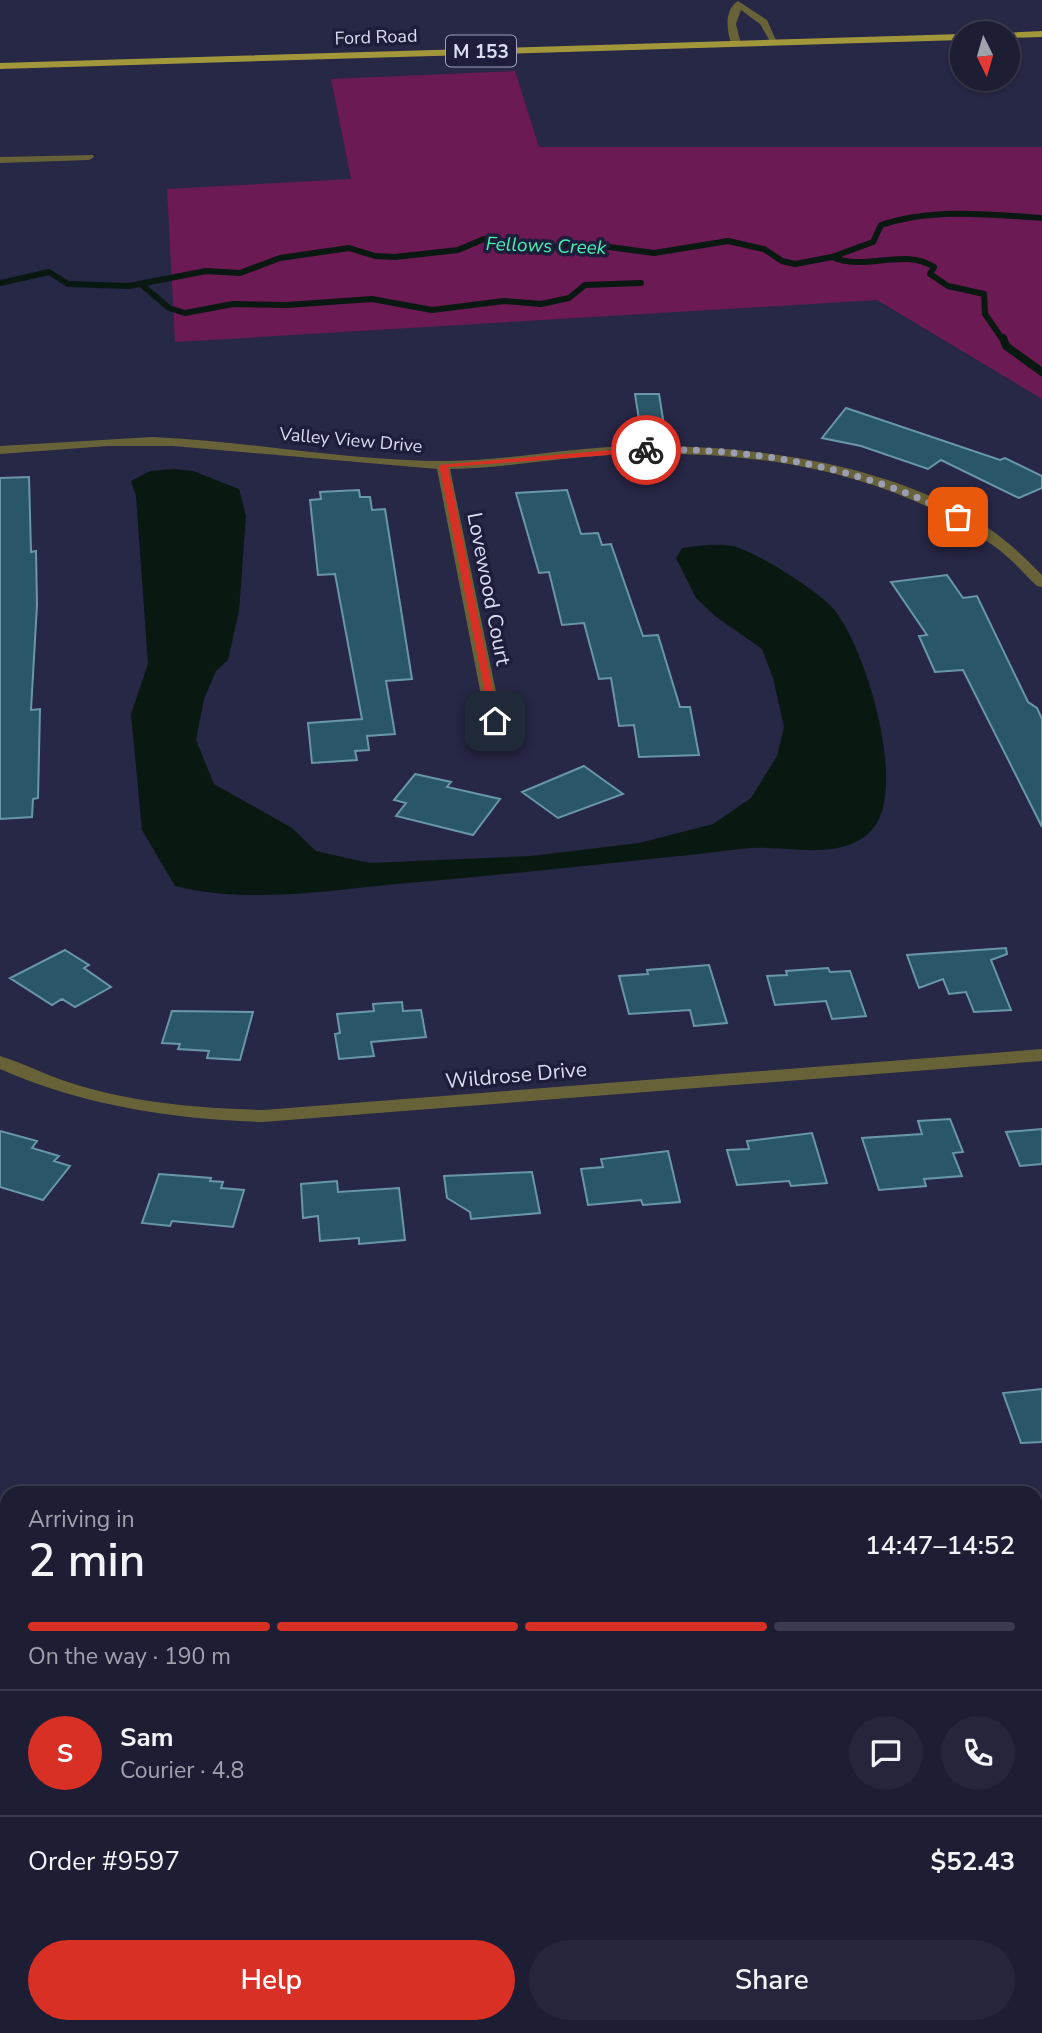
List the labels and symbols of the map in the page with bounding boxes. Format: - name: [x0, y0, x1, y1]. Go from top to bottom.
- north arrow: [950, 21, 1020, 91]
- street label: Ford Road: [334, 24, 418, 50]
- road number: M 153: [446, 36, 516, 66]
- water label: Fellows Creek: [485, 231, 607, 261]
- courier: [611, 415, 681, 485]
- street label: Valley View Drive: [278, 422, 423, 458]
- pin: [928, 487, 988, 547]
- street label: Lovewood Court: [460, 510, 518, 669]
- pin: [465, 691, 525, 751]
- street label: Wildrose Drive: [444, 1055, 588, 1095]

